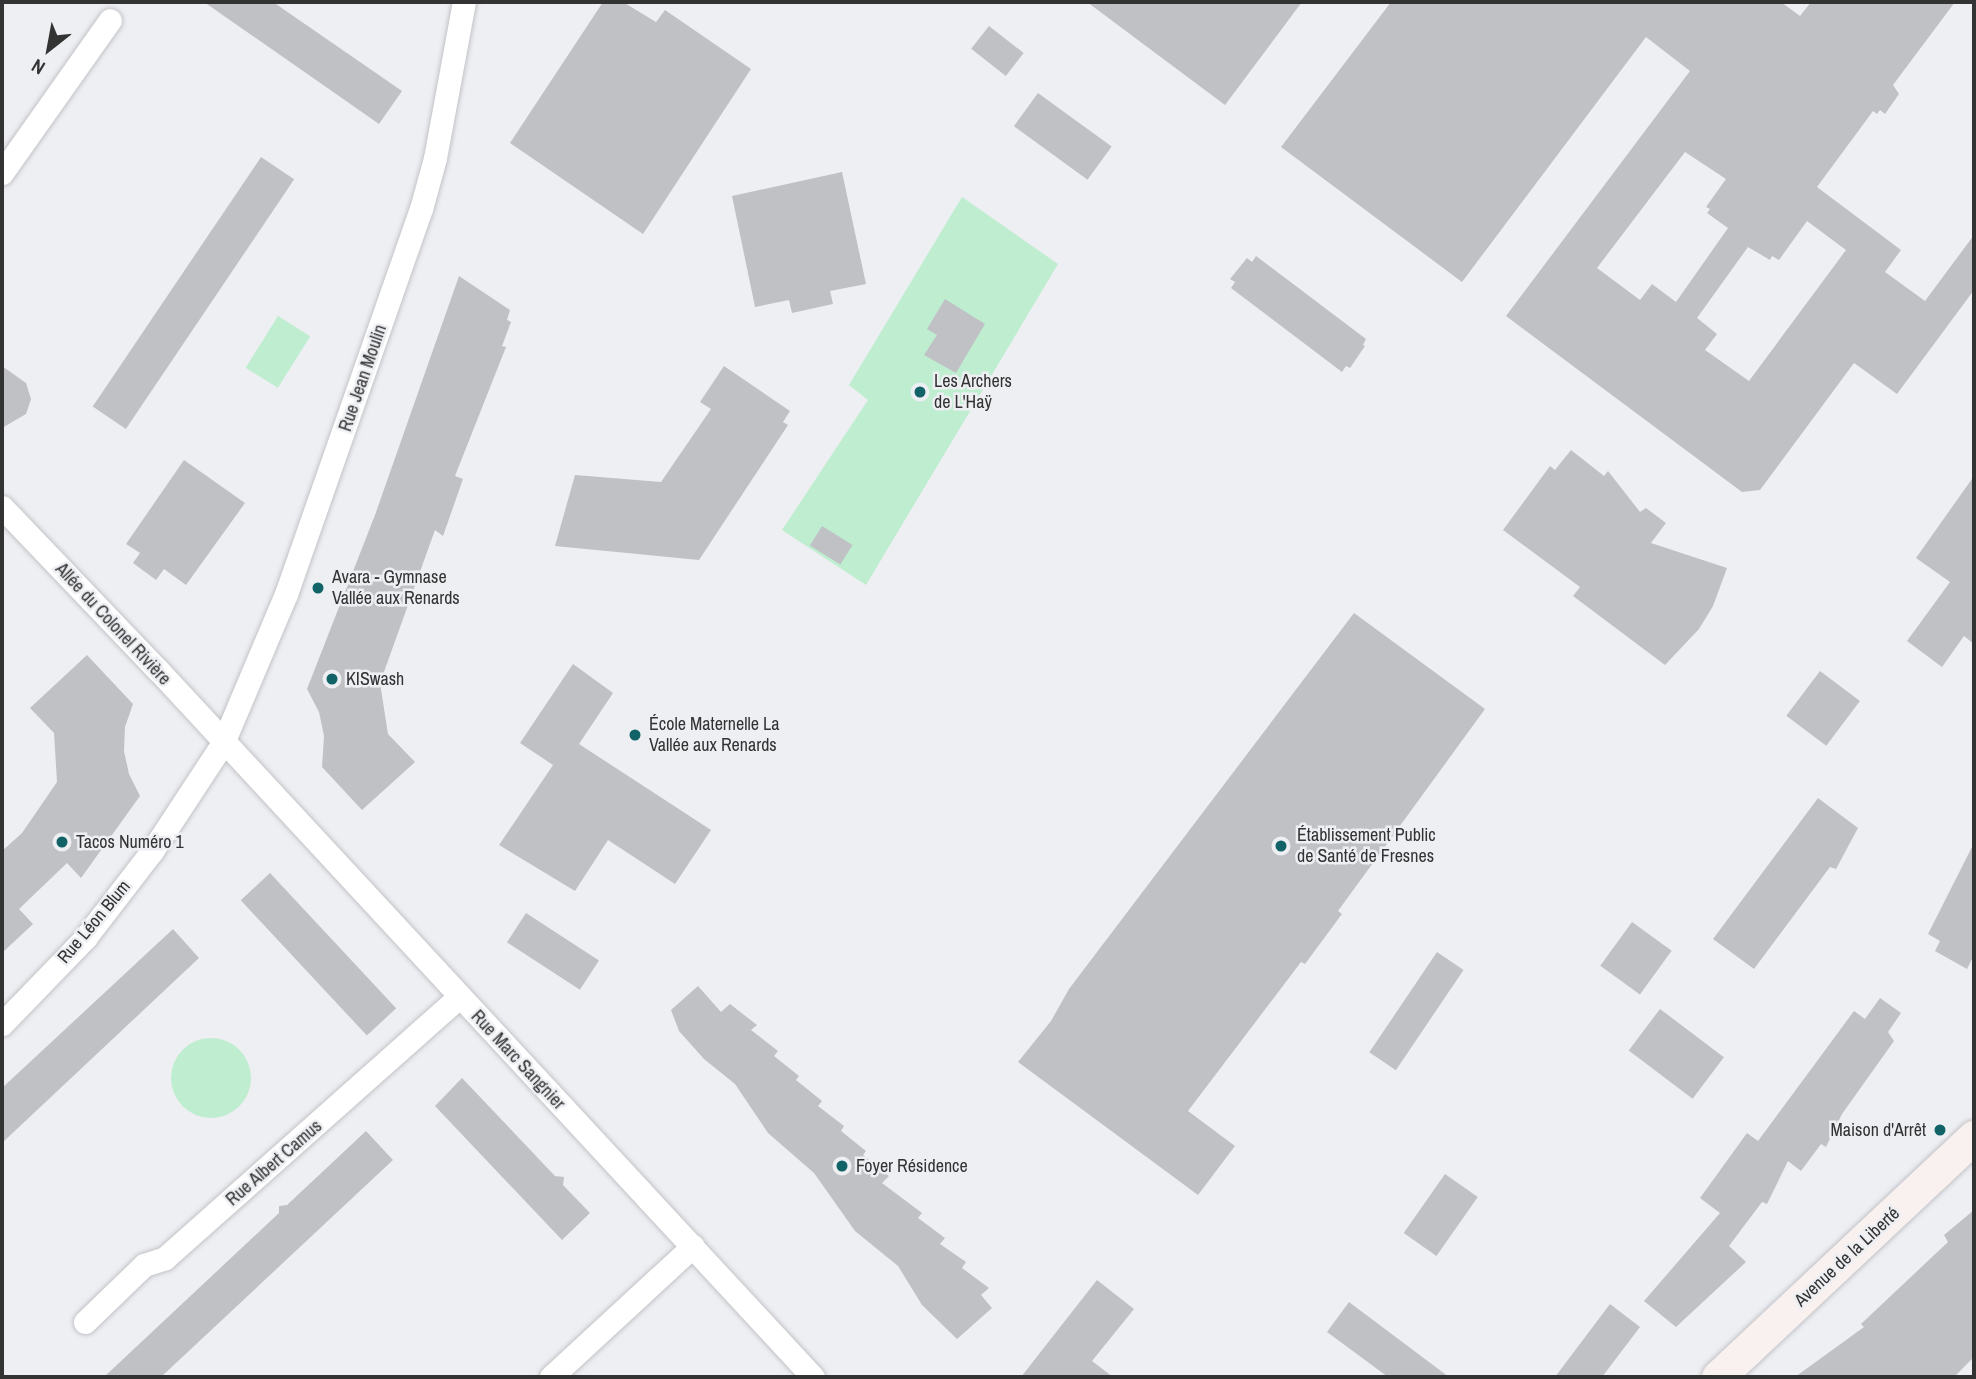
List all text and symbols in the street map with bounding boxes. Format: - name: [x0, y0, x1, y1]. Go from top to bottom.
- north arrow: [14, 14, 84, 84]
- text: N: [27, 53, 50, 81]
- street label: Rue Jean Moulin: [335, 322, 391, 434]
- place label: Les Archers de L'Haÿ: [934, 371, 1013, 414]
- marker: Les Archers de L'Haÿ: [912, 384, 928, 400]
- street label: Allée du Colonel Rivière: [51, 558, 175, 690]
- place label: Avara - Gymnase Vallée aux Renards: [332, 567, 460, 610]
- marker: Avara - Gymnase Vallée aux Renards: [310, 580, 326, 596]
- place label: KISwash: [346, 668, 404, 690]
- marker: KISwash: [324, 671, 340, 687]
- place label: École Maternelle La Vallée aux Renards: [649, 714, 779, 756]
- marker: École Maternelle La Vallée aux Renards: [627, 727, 643, 743]
- place label: Établissement Public de Santé de Fresnes: [1297, 825, 1436, 868]
- place label: Tacos Numéro 1: [76, 831, 184, 853]
- marker: Tacos Numéro 1: [54, 834, 70, 850]
- marker: Établissement Public de Santé de Fresnes: [1271, 836, 1291, 856]
- street label: Rue Léon Blum: [53, 876, 135, 968]
- street label: Rue Marc Sangnier: [466, 1006, 570, 1114]
- street label: Rue Albert Camus: [221, 1115, 327, 1211]
- place label: Maison d'Arrêt: [1830, 1119, 1926, 1141]
- marker: Maison d'Arrêt: [1932, 1122, 1948, 1138]
- place label: Foyer Résidence: [856, 1155, 968, 1177]
- marker: Foyer Résidence: [834, 1158, 850, 1174]
- street label: Avenue de la Liberté: [1790, 1203, 1904, 1311]

